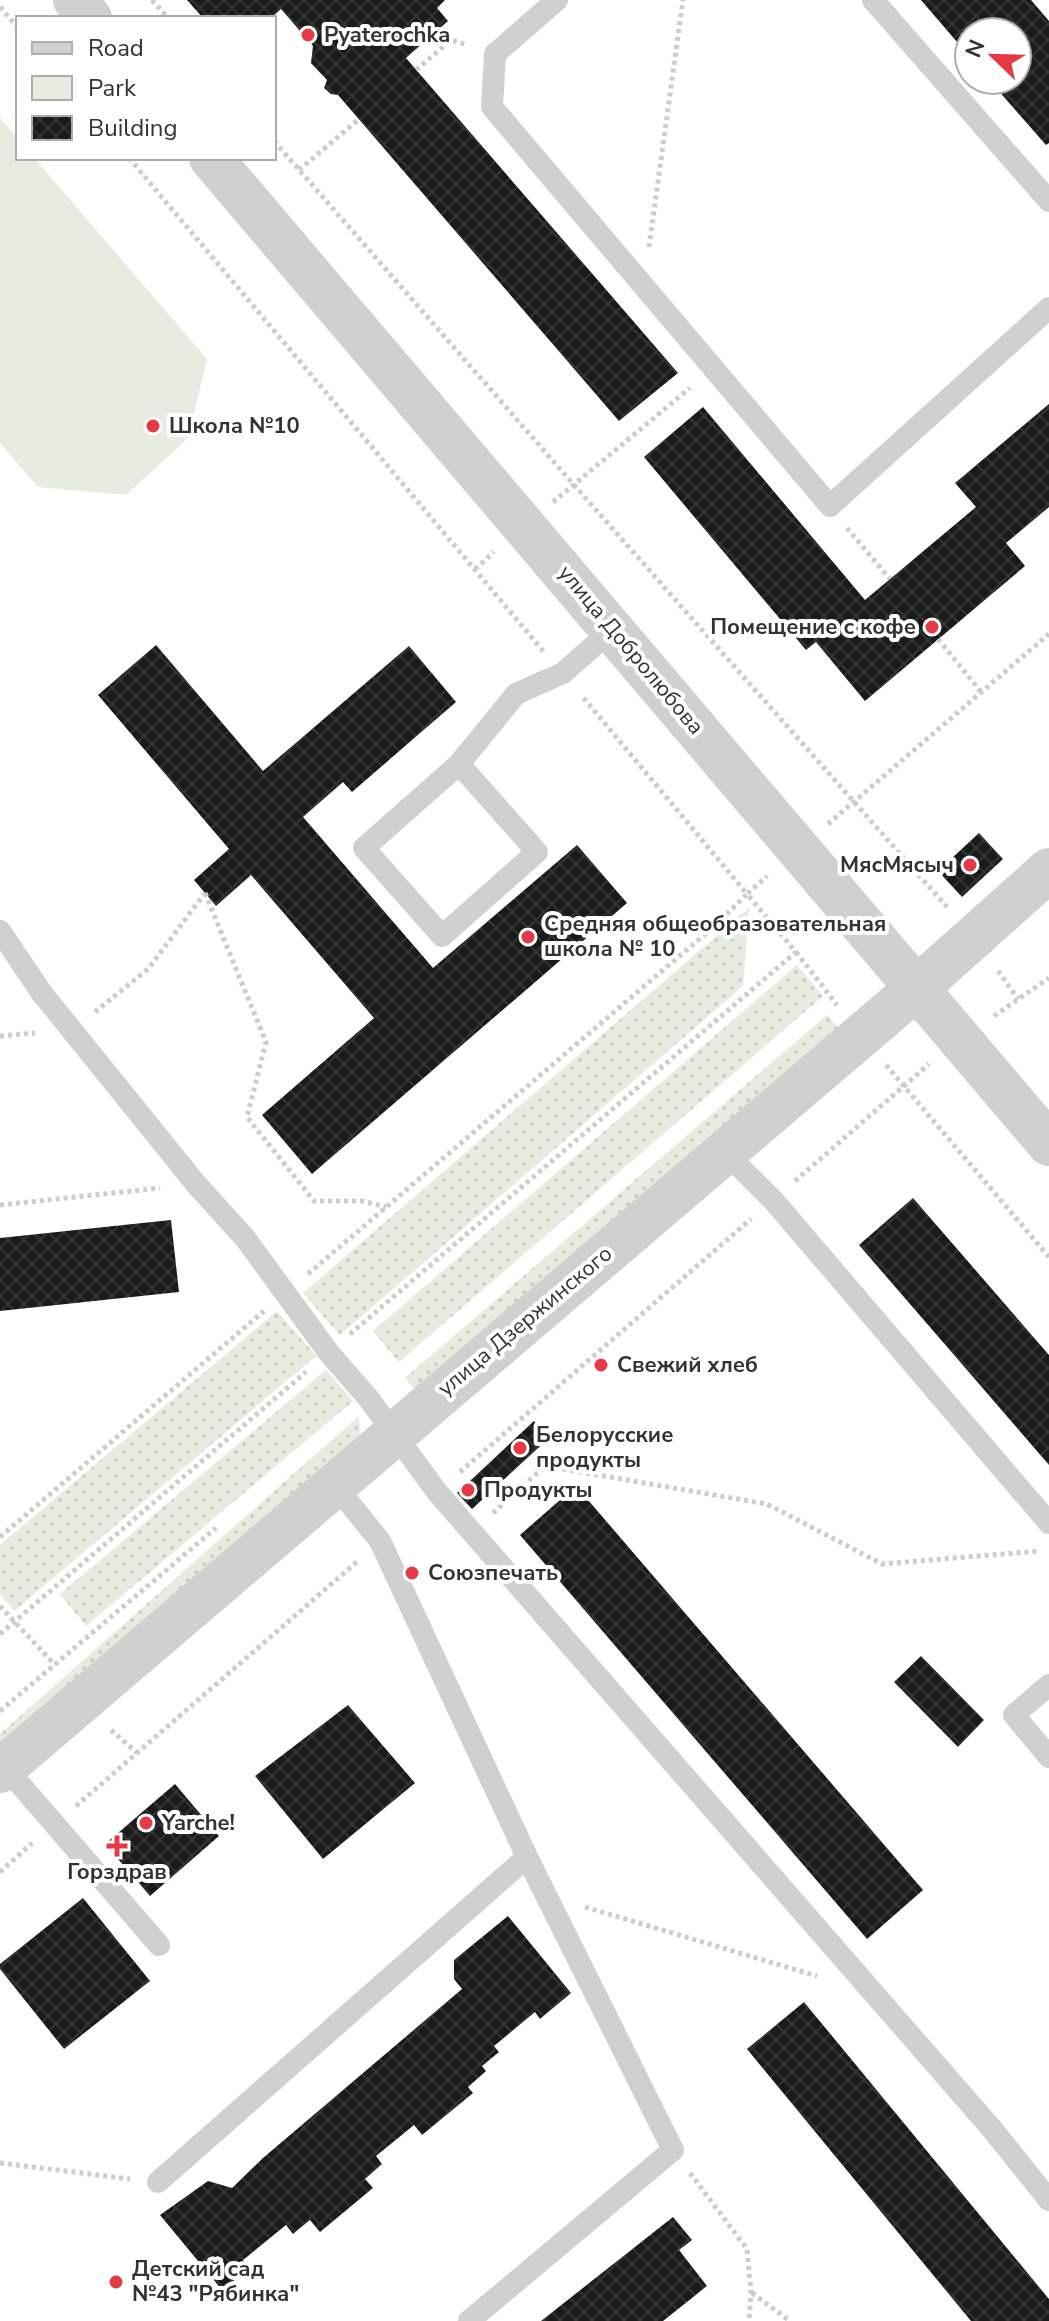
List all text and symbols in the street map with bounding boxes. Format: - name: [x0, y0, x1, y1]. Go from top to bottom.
- legend: [16, 16, 276, 160]
- north arrow: [953, 16, 1033, 96]
- place label: Pyaterochka: [324, 20, 450, 50]
- marker: Pyaterochka: [299, 26, 317, 44]
- text: Road: [88, 32, 144, 64]
- text: N: [958, 35, 993, 62]
- text: Park: [88, 72, 137, 104]
- text: Building: [88, 112, 178, 144]
- place label: Школа №10: [169, 411, 300, 441]
- marker: Школа №10: [144, 417, 162, 435]
- street label: улица Добролюбова: [551, 559, 711, 741]
- place label: Помещение с кофе: [710, 612, 916, 642]
- marker: Помещение с кофе: [923, 618, 941, 636]
- place label: МясМясыч: [840, 850, 954, 880]
- marker: МясМясыч: [961, 856, 979, 874]
- place label: Средняя общеобразовательная школа № 10: [544, 909, 886, 964]
- marker: Средняя общеобразовательная школа № 10: [519, 928, 537, 946]
- street label: улица Дзержинского: [431, 1239, 619, 1403]
- place label: Свежий хлеб: [617, 1350, 758, 1380]
- marker: Свежий хлеб: [592, 1356, 610, 1374]
- place label: Белорусские продукты: [536, 1420, 673, 1475]
- marker: Белорусские продукты: [511, 1439, 529, 1457]
- place label: Продукты: [484, 1475, 593, 1505]
- marker: Продукты: [459, 1481, 477, 1499]
- place label: Союзпечать: [428, 1558, 558, 1588]
- marker: Союзпечать: [403, 1564, 421, 1582]
- place label: Yarche!: [161, 1808, 235, 1838]
- marker: Yarche!: [137, 1814, 155, 1832]
- marker: Горздрав: [108, 1837, 126, 1855]
- place label: Горздрав: [67, 1857, 167, 1887]
- place label: Детский сад №43 "Рябинка": [132, 2254, 299, 2309]
- marker: Детский сад №43 "Рябинка": [107, 2273, 125, 2291]

